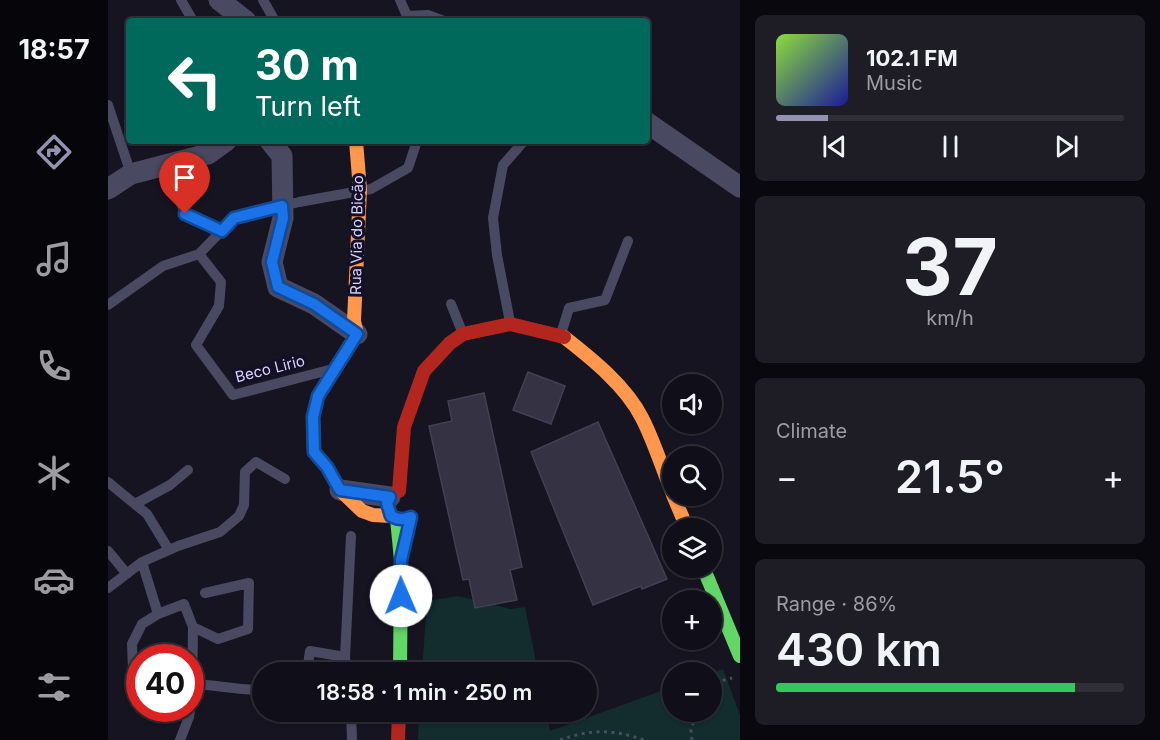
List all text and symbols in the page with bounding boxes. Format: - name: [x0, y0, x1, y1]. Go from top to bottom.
- text: 18:57: [18, 33, 90, 66]
- text: 30 m: [255, 39, 359, 90]
- icon: left: [156, 42, 234, 120]
- text: 102.1 FM: [866, 45, 958, 71]
- text: Music: [866, 71, 923, 95]
- text: Turn left: [255, 90, 361, 123]
- icon: previous: [818, 130, 851, 163]
- icon: pause: [934, 130, 967, 163]
- icon: next: [1050, 130, 1083, 163]
- icon: directions: [33, 131, 75, 173]
- pin: [159, 152, 210, 214]
- icon: arrive: [168, 161, 201, 194]
- street label: Rua Via do Bicão: [346, 175, 367, 295]
- text: 37: [902, 219, 998, 314]
- icon: music: [33, 238, 75, 280]
- text: km/h: [926, 306, 974, 330]
- icon: phone: [33, 345, 75, 387]
- street label: Beco Lirio: [233, 351, 307, 386]
- map controls: [662, 374, 722, 722]
- button: sound: [662, 374, 722, 434]
- text: Climate: [776, 419, 847, 443]
- button: search: [662, 446, 722, 506]
- text: 21.5°: [895, 449, 1005, 504]
- icon: climate: [33, 452, 75, 494]
- text: −: [776, 457, 798, 497]
- text: +: [1102, 457, 1124, 497]
- button: layers: [662, 518, 722, 578]
- icon: car: [33, 559, 75, 601]
- position arrow: [369, 564, 433, 628]
- button: +: [662, 590, 722, 650]
- text: Range · 86%: [776, 592, 897, 616]
- text: 430 km: [776, 622, 942, 677]
- speed limit sign: 40: [126, 644, 204, 722]
- button: −: [662, 662, 722, 722]
- icon: filters: [33, 666, 75, 708]
- text: 18:58 · 1 min · 250 m: [317, 679, 532, 705]

